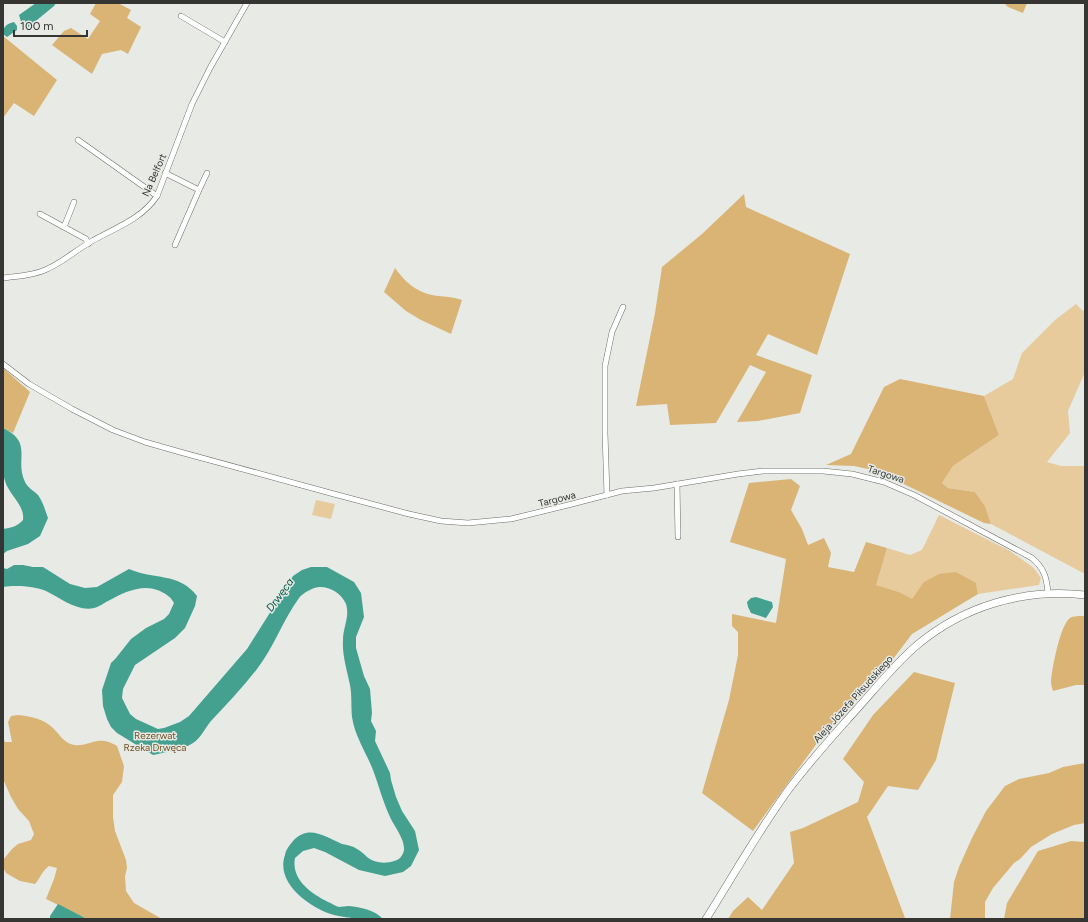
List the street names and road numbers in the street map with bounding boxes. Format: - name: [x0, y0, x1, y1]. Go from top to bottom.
- street label: Na Belfort: [139, 151, 169, 199]
- street label: Targowa: [866, 462, 906, 486]
- street label: Targowa: [537, 488, 577, 510]
- street label: Aleja Józefa Piłsudskiego: [810, 652, 896, 745]

